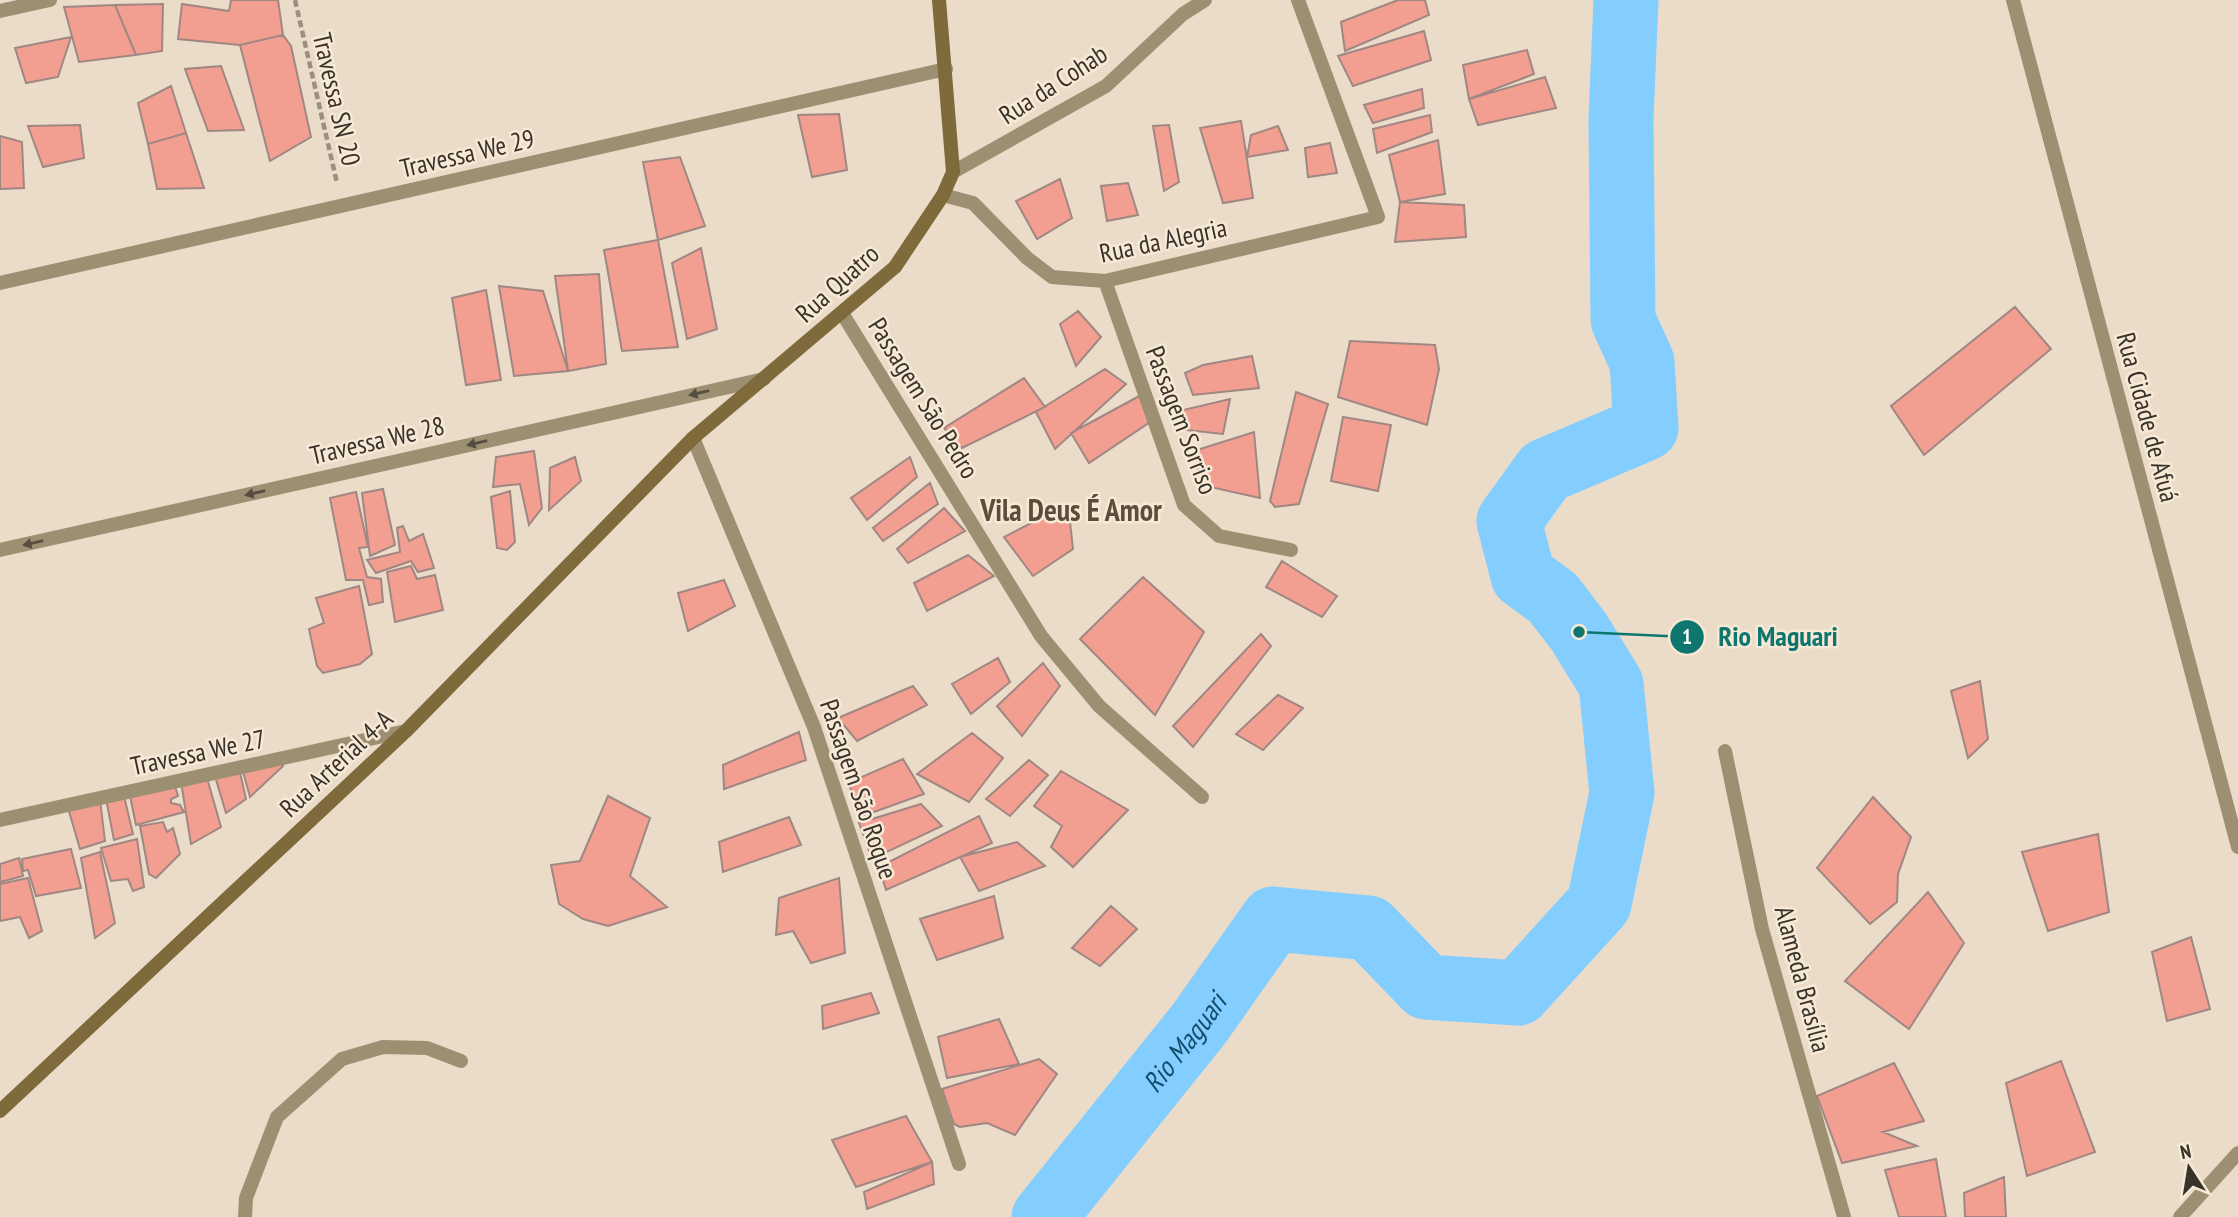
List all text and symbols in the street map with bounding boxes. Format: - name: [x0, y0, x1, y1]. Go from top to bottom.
- street label: Travessa SN 20: [306, 29, 368, 169]
- street label: Rua da Cohab: [993, 37, 1113, 131]
- street label: Travessa We 29: [397, 122, 537, 184]
- street label: Rua da Alegria: [1096, 210, 1230, 270]
- street label: Rua Quatro: [788, 237, 886, 329]
- street label: Passagem São Pedro: [861, 311, 987, 485]
- street label: Rua Cidade de Afuá: [2110, 329, 2186, 505]
- street label: Passagem Sorriso: [1139, 341, 1225, 499]
- one-way arrow: [688, 388, 710, 399]
- street label: Travessa We 28: [307, 409, 447, 471]
- one-way arrow: [466, 438, 488, 449]
- one-way arrow: [244, 487, 266, 498]
- district label: Vila Deus É Amor: [979, 490, 1162, 529]
- one-way arrow: [22, 537, 44, 548]
- callout: Rio Maguari: [1669, 612, 1852, 661]
- text: Rio Maguari: [1718, 617, 1838, 654]
- text: 1: [1682, 623, 1692, 650]
- street label: Passagem São Roque: [813, 695, 905, 883]
- street label: Rua Arterial 4-A: [273, 702, 400, 824]
- street label: Travessa We 27: [128, 722, 268, 782]
- street label: Alameda Brasília: [1768, 902, 1838, 1056]
- water label: Rio Maguari: [1134, 982, 1236, 1099]
- north arrow: [2154, 1133, 2224, 1203]
- text: N: [2178, 1139, 2193, 1164]

